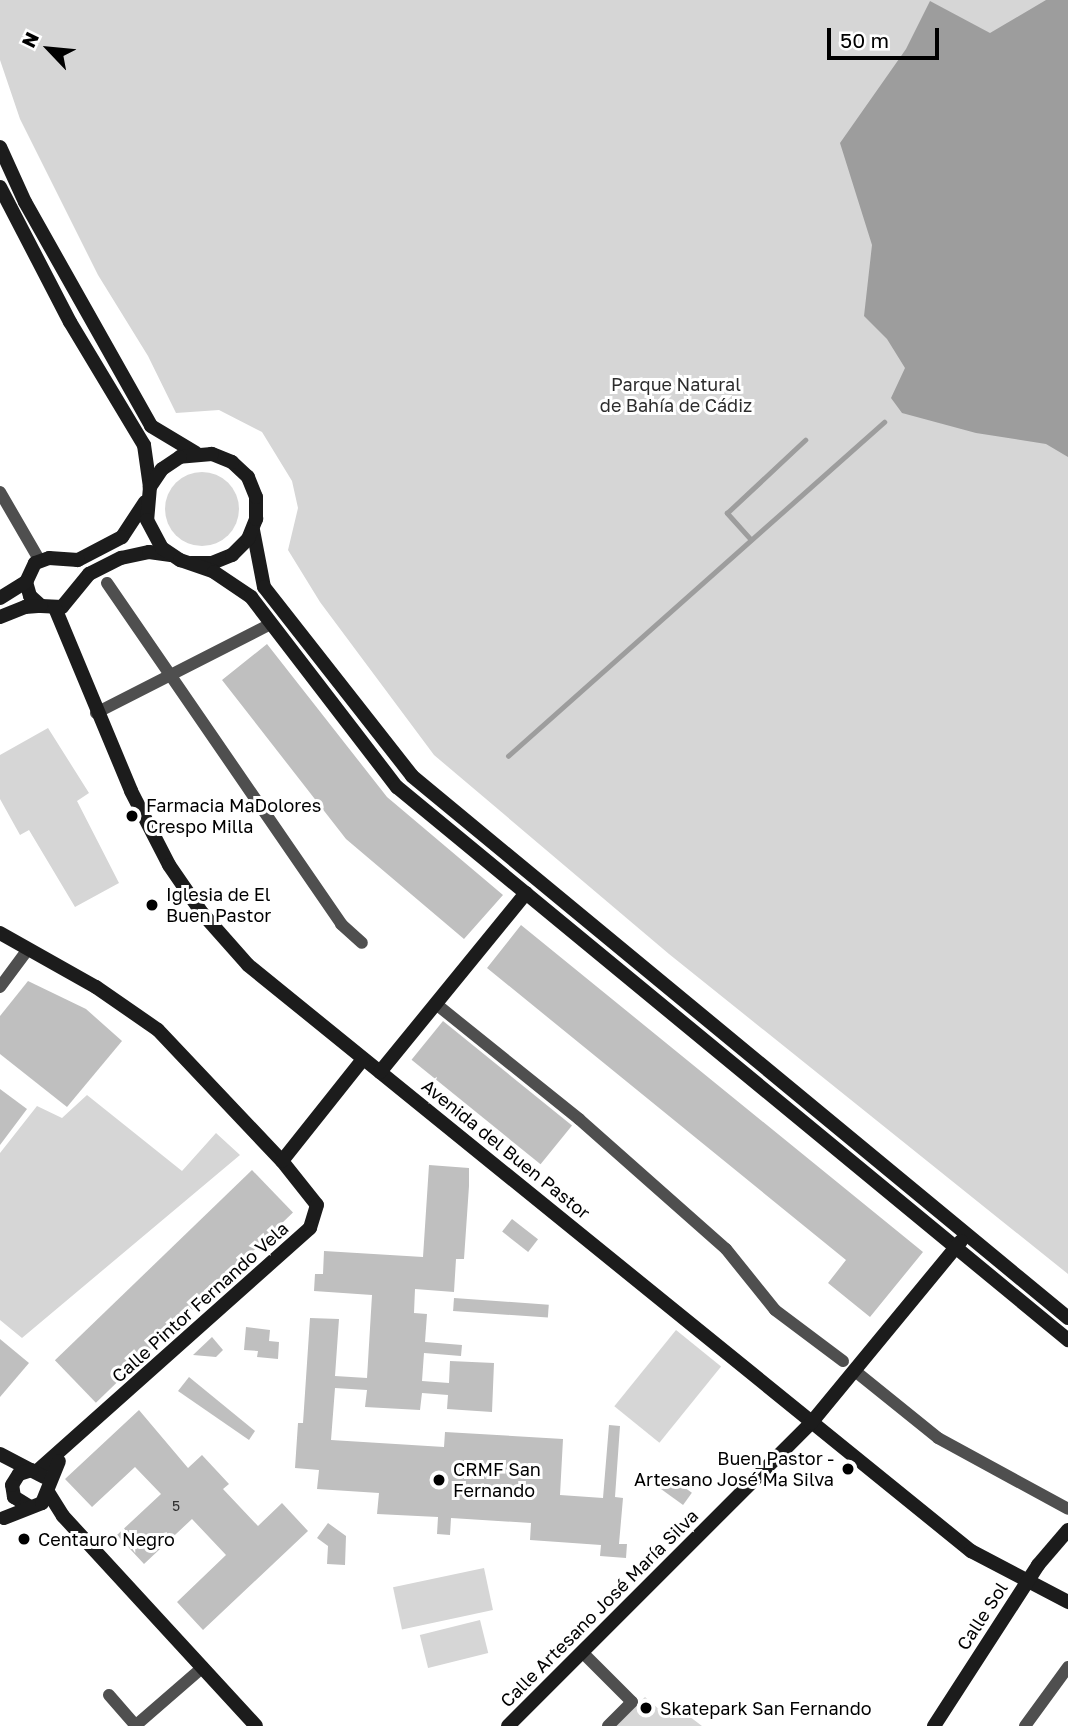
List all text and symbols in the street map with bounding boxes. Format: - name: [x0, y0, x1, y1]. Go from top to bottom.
- north arrow: [14, 14, 84, 84]
- scale bar: [830, 14, 942, 58]
- text: 50 m: [840, 27, 889, 53]
- text: N: [16, 28, 43, 51]
- park label: Parque Natural de Bahía de Cádiz: [600, 374, 752, 416]
- place label: Farmacia MªDolores Crespo Milla: [146, 795, 321, 838]
- marker: Farmacia MªDolores Crespo Milla: [124, 808, 140, 824]
- place label: Iglesia de El Buen Pastor: [166, 884, 271, 926]
- marker: Iglesia de El Buen Pastor: [144, 897, 160, 913]
- street label: Avenida del Buen Pastor: [418, 1075, 594, 1223]
- street label: Calle Pintor Fernando Vela: [107, 1217, 293, 1387]
- place label: Buen Pastor - Artesano José Mª Silva: [634, 1448, 834, 1490]
- place label: CRMF San Fernando: [453, 1459, 541, 1502]
- marker: Buen Pastor - Artesano José Mª Silva: [840, 1461, 856, 1477]
- marker: CRMF San Fernando: [431, 1472, 447, 1488]
- house number: 5: [172, 1498, 180, 1514]
- street label: Calle Artesano José María Silva: [496, 1505, 702, 1711]
- place label: Centauro Negro: [38, 1528, 175, 1550]
- marker: Centauro Negro: [16, 1531, 32, 1547]
- street label: Calle Sol: [952, 1578, 1012, 1654]
- place label: Skatepark San Fernando: [660, 1697, 871, 1719]
- marker: Skatepark San Fernando: [638, 1700, 654, 1716]

